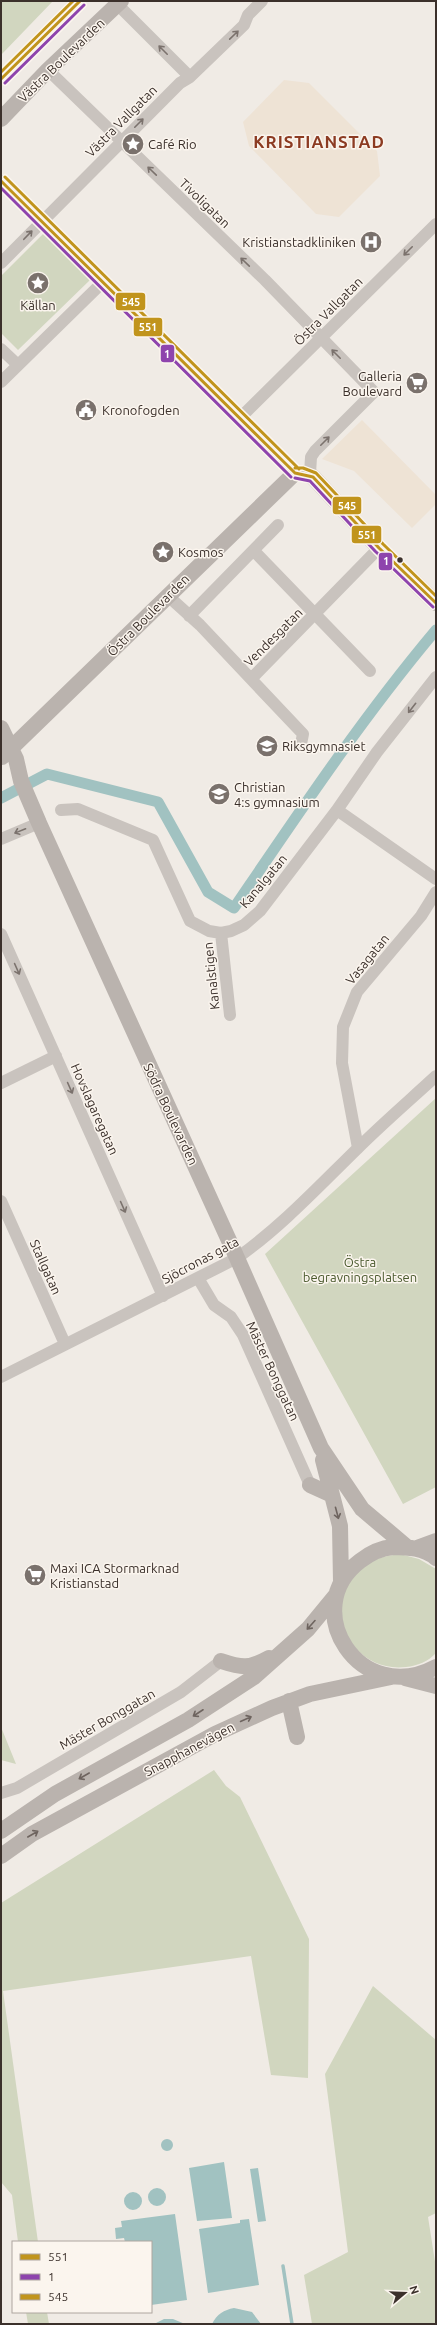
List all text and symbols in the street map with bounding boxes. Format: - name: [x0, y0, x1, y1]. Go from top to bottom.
- street label: Västra Boulevarden: [15, 15, 107, 105]
- one-way arrow: [229, 30, 239, 40]
- one-way arrow: [158, 45, 167, 55]
- street label: Västra Vallgatan: [82, 82, 160, 160]
- one-way arrow: [134, 118, 144, 128]
- place icon: Café Rio: [120, 131, 146, 157]
- district label: KRISTIANSTAD: [253, 132, 385, 151]
- place label: Café Rio: [148, 137, 197, 151]
- one-way arrow: [147, 166, 157, 176]
- street label: Tivoligatan: [177, 176, 233, 230]
- hospital icon: Kristianstadkliniken: [358, 229, 384, 255]
- one-way arrow: [23, 230, 33, 240]
- place label: Kristianstadkliniken: [242, 235, 356, 249]
- one-way arrow: [403, 246, 413, 256]
- one-way arrow: [240, 257, 250, 266]
- place icon: Källan: [25, 270, 51, 296]
- street label: Östra Vallgatan: [290, 273, 365, 348]
- line badge: 545: [115, 292, 146, 311]
- text: 545: [122, 296, 140, 308]
- place label: Källan: [20, 298, 56, 312]
- line badge: 551: [133, 317, 163, 337]
- text: 551: [139, 321, 157, 333]
- line badge: 1: [160, 344, 175, 363]
- text: 1: [164, 348, 170, 360]
- one-way arrow: [331, 349, 341, 359]
- place label: Galleria Boulevard: [343, 369, 402, 398]
- supermarket icon: Galleria Boulevard: [404, 370, 430, 396]
- public building icon: Kronofogden: [73, 397, 99, 423]
- place label: Kronofogden: [102, 403, 180, 417]
- one-way arrow: [320, 436, 330, 446]
- line badge: 545: [332, 496, 362, 515]
- text: 545: [338, 500, 356, 512]
- line badge: 551: [351, 525, 382, 544]
- text: 551: [358, 529, 376, 541]
- place icon: Kosmos: [150, 539, 176, 565]
- place label: Kosmos: [178, 545, 224, 559]
- line badge: 1: [378, 552, 393, 571]
- text: 1: [383, 555, 389, 567]
- unlabelled marker: [395, 555, 405, 565]
- street label: Östra Boulevarden: [104, 571, 192, 659]
- street label: Vendesgatan: [241, 605, 305, 669]
- one-way arrow: [408, 702, 416, 713]
- school or university icon: Riksgymnasiet: [254, 733, 280, 759]
- place label: Riksgymnasiet: [282, 739, 366, 753]
- place label: Christian 4:s gymnasium: [234, 780, 320, 809]
- school or university icon: Christian 4:s gymnasium: [206, 781, 232, 807]
- one-way arrow: [14, 828, 26, 835]
- street label: Kanalgatan: [237, 851, 289, 911]
- street label: Vasagatan: [343, 931, 391, 987]
- street label: Kanalstigen: [200, 941, 222, 1011]
- one-way arrow: [14, 963, 21, 975]
- street label: Hovslagaregatan: [69, 1061, 121, 1157]
- street label: Södra Boulevarden: [141, 1061, 201, 1167]
- one-way arrow: [67, 1082, 74, 1094]
- one-way arrow: [120, 1200, 127, 1212]
- street label: Sjöcronas gata: [159, 1234, 241, 1286]
- street label: Stallgatan: [28, 1237, 64, 1297]
- park label: Östra begravningsplatsen: [303, 1254, 417, 1284]
- street label: Mäster Bonggatan: [244, 1319, 302, 1423]
- one-way arrow: [334, 1506, 341, 1519]
- place label: Maxi ICA Stormarknad Kristianstad: [50, 1561, 179, 1590]
- supermarket icon: Maxi ICA Stormarknad Kristianstad: [22, 1562, 48, 1588]
- one-way arrow: [306, 1620, 316, 1630]
- street label: Mäster Bonggatan: [57, 1686, 157, 1752]
- one-way arrow: [193, 1709, 204, 1717]
- one-way arrow: [240, 1715, 252, 1723]
- street label: Snapphanevägen: [142, 1719, 236, 1779]
- one-way arrow: [78, 1773, 90, 1781]
- one-way arrow: [27, 1829, 39, 1837]
- legend: [12, 2241, 152, 2313]
- text: 551: [48, 2250, 68, 2263]
- text: 1: [48, 2270, 55, 2283]
- north arrow: [385, 2273, 425, 2313]
- text: N: [407, 2284, 421, 2296]
- text: 545: [48, 2290, 68, 2303]

